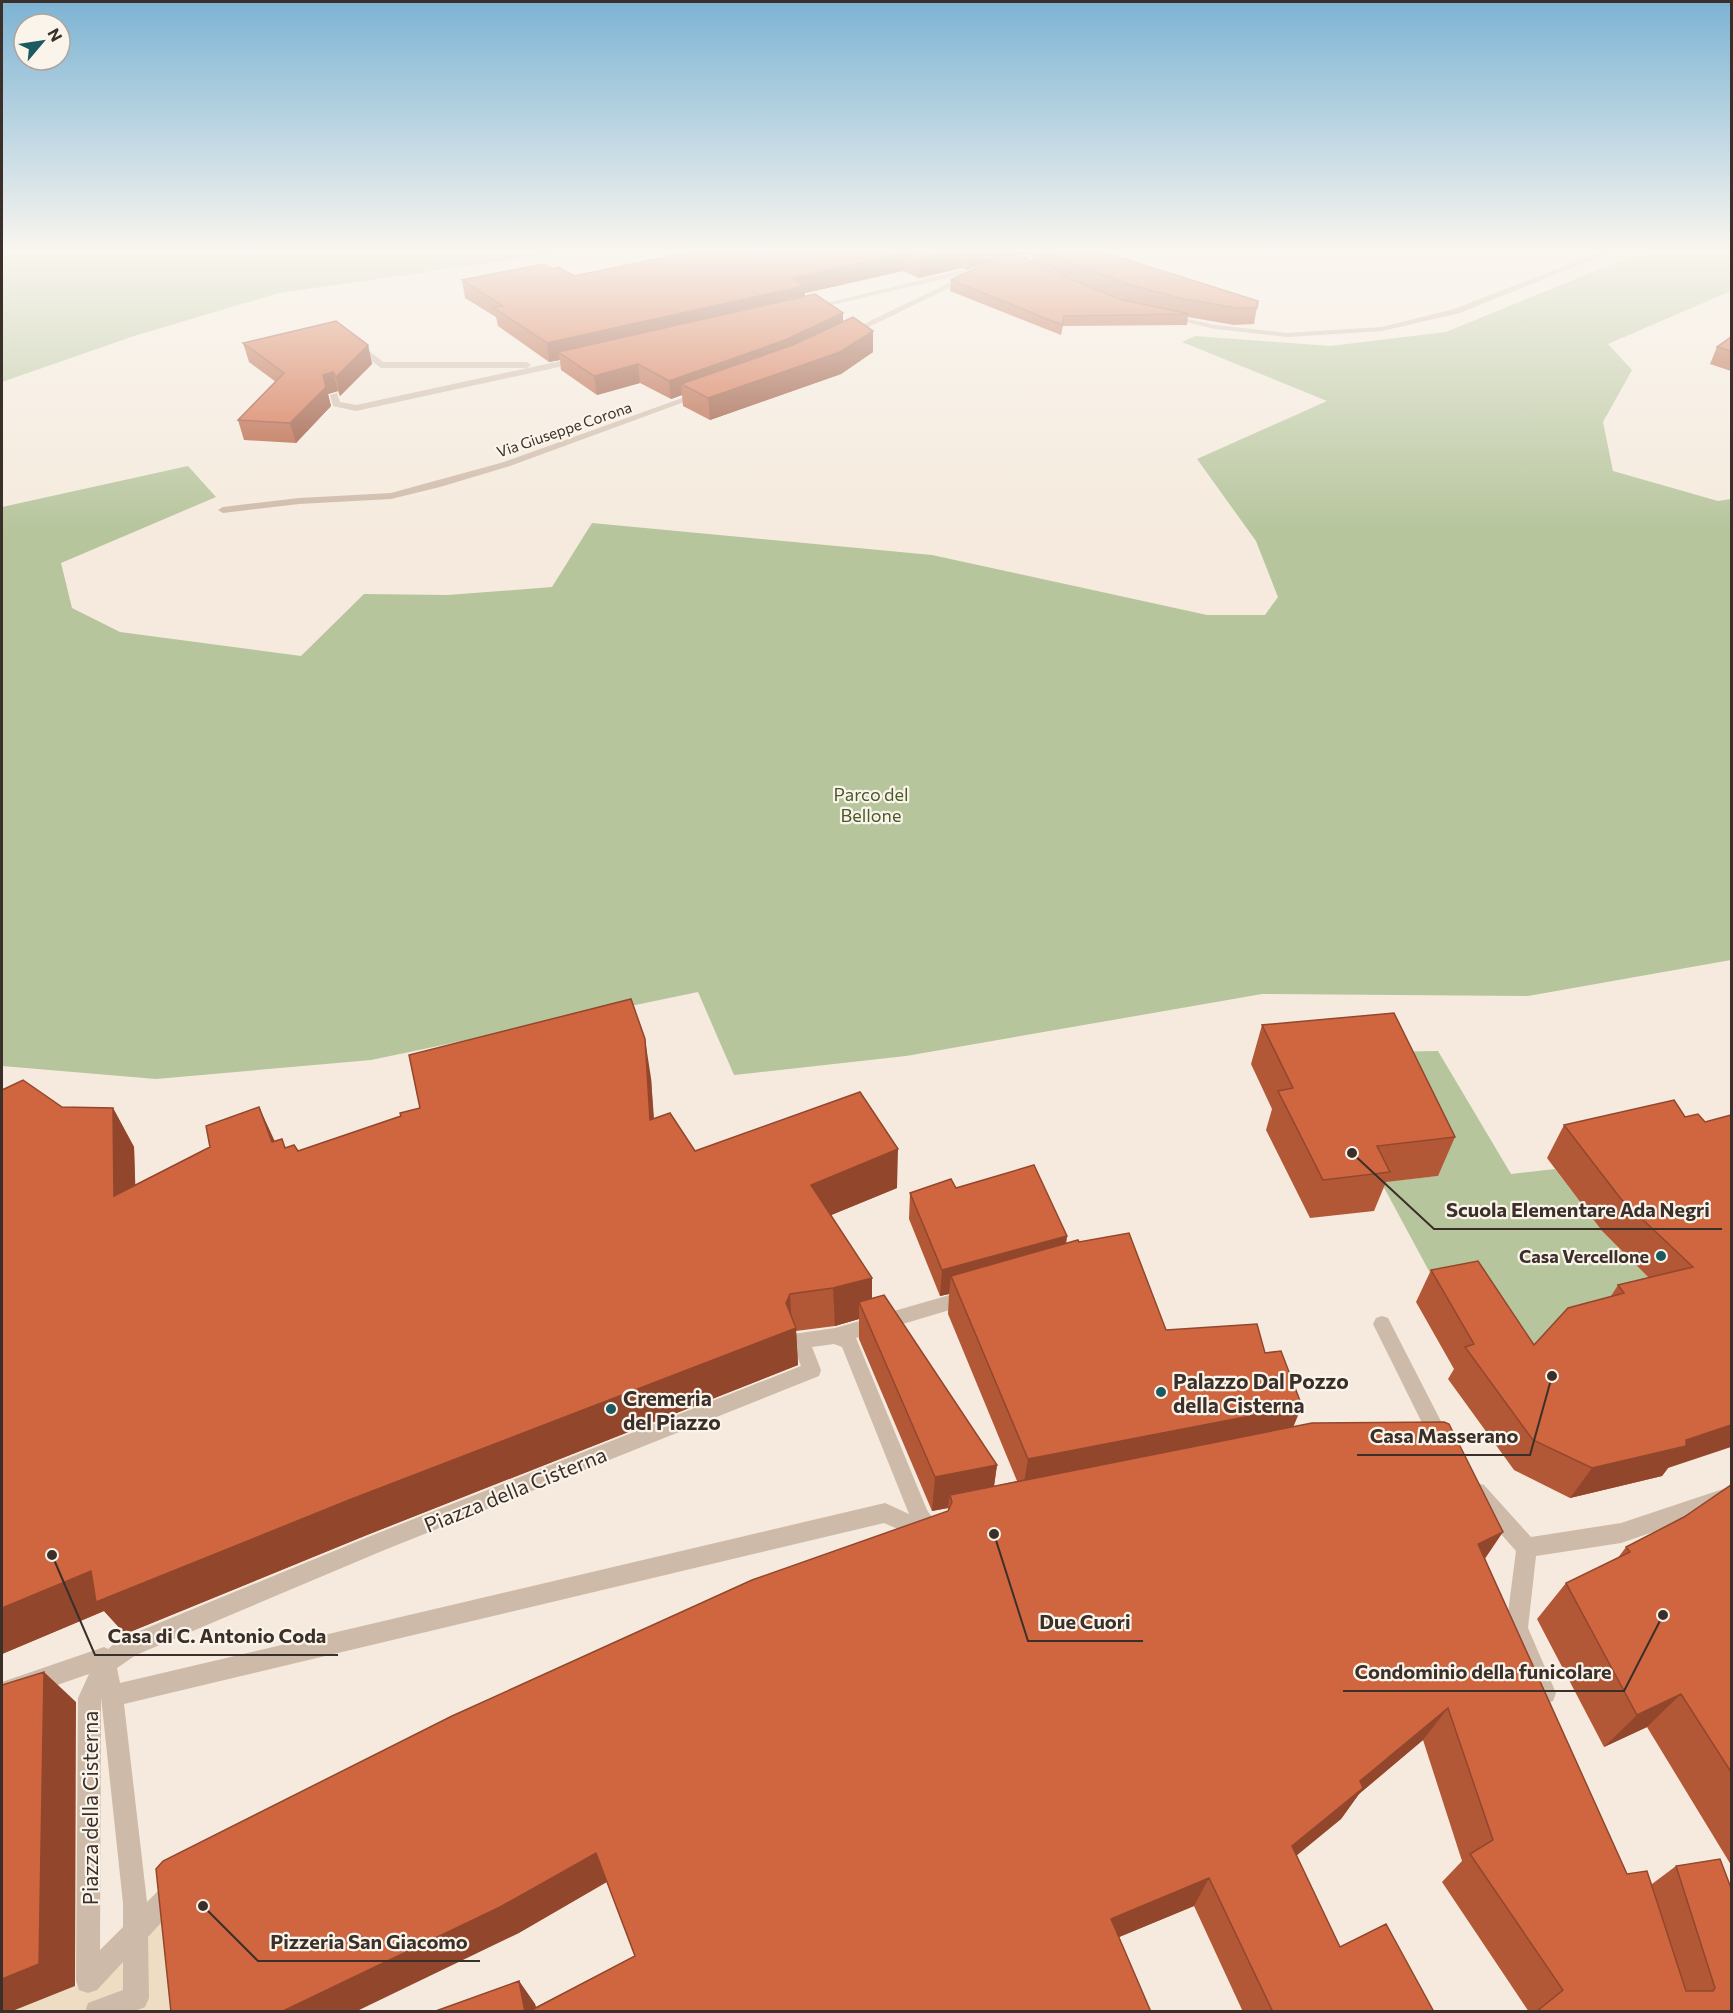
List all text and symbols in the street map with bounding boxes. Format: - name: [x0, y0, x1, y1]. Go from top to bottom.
- north arrow: [12, 12, 72, 72]
- text: N: [44, 25, 67, 44]
- street label: Via Giuseppe Corona: [494, 397, 634, 461]
- park label: Parco del Bellone: [833, 783, 909, 826]
- callout: Scuola Elementare Ada Negri: [1434, 1191, 1722, 1229]
- text: Scuola Elementare Ada Negri: [1446, 1197, 1710, 1221]
- place label: Casa Vercellone: [1519, 1245, 1649, 1267]
- marker: Casa Vercellone: [1654, 1249, 1668, 1263]
- place label: Palazzo Dal Pozzo della Cisterna: [1173, 1368, 1349, 1417]
- place label: Cremeria del Piazzo: [623, 1385, 721, 1434]
- marker: Palazzo Dal Pozzo della Cisterna: [1154, 1385, 1168, 1399]
- marker: Cremeria del Piazzo: [604, 1402, 618, 1416]
- callout: Casa Masserano: [1357, 1417, 1530, 1455]
- text: Casa Masserano: [1370, 1423, 1518, 1447]
- street label: Piazza della Cisterna: [420, 1441, 610, 1537]
- callout: Due Cuori: [1028, 1603, 1143, 1641]
- text: Due Cuori: [1039, 1609, 1131, 1633]
- callout: Casa di C. Antonio Coda: [95, 1617, 338, 1655]
- text: Casa di C. Antonio Coda: [108, 1623, 326, 1647]
- callout: Condominio della funicolare: [1343, 1653, 1624, 1691]
- text: Condominio della funicolare: [1354, 1659, 1612, 1683]
- street label: Piazza della Cisterna: [77, 1711, 102, 1905]
- callout: Pizzeria San Giacomo: [258, 1923, 480, 1961]
- text: Pizzeria San Giacomo: [270, 1929, 468, 1953]

